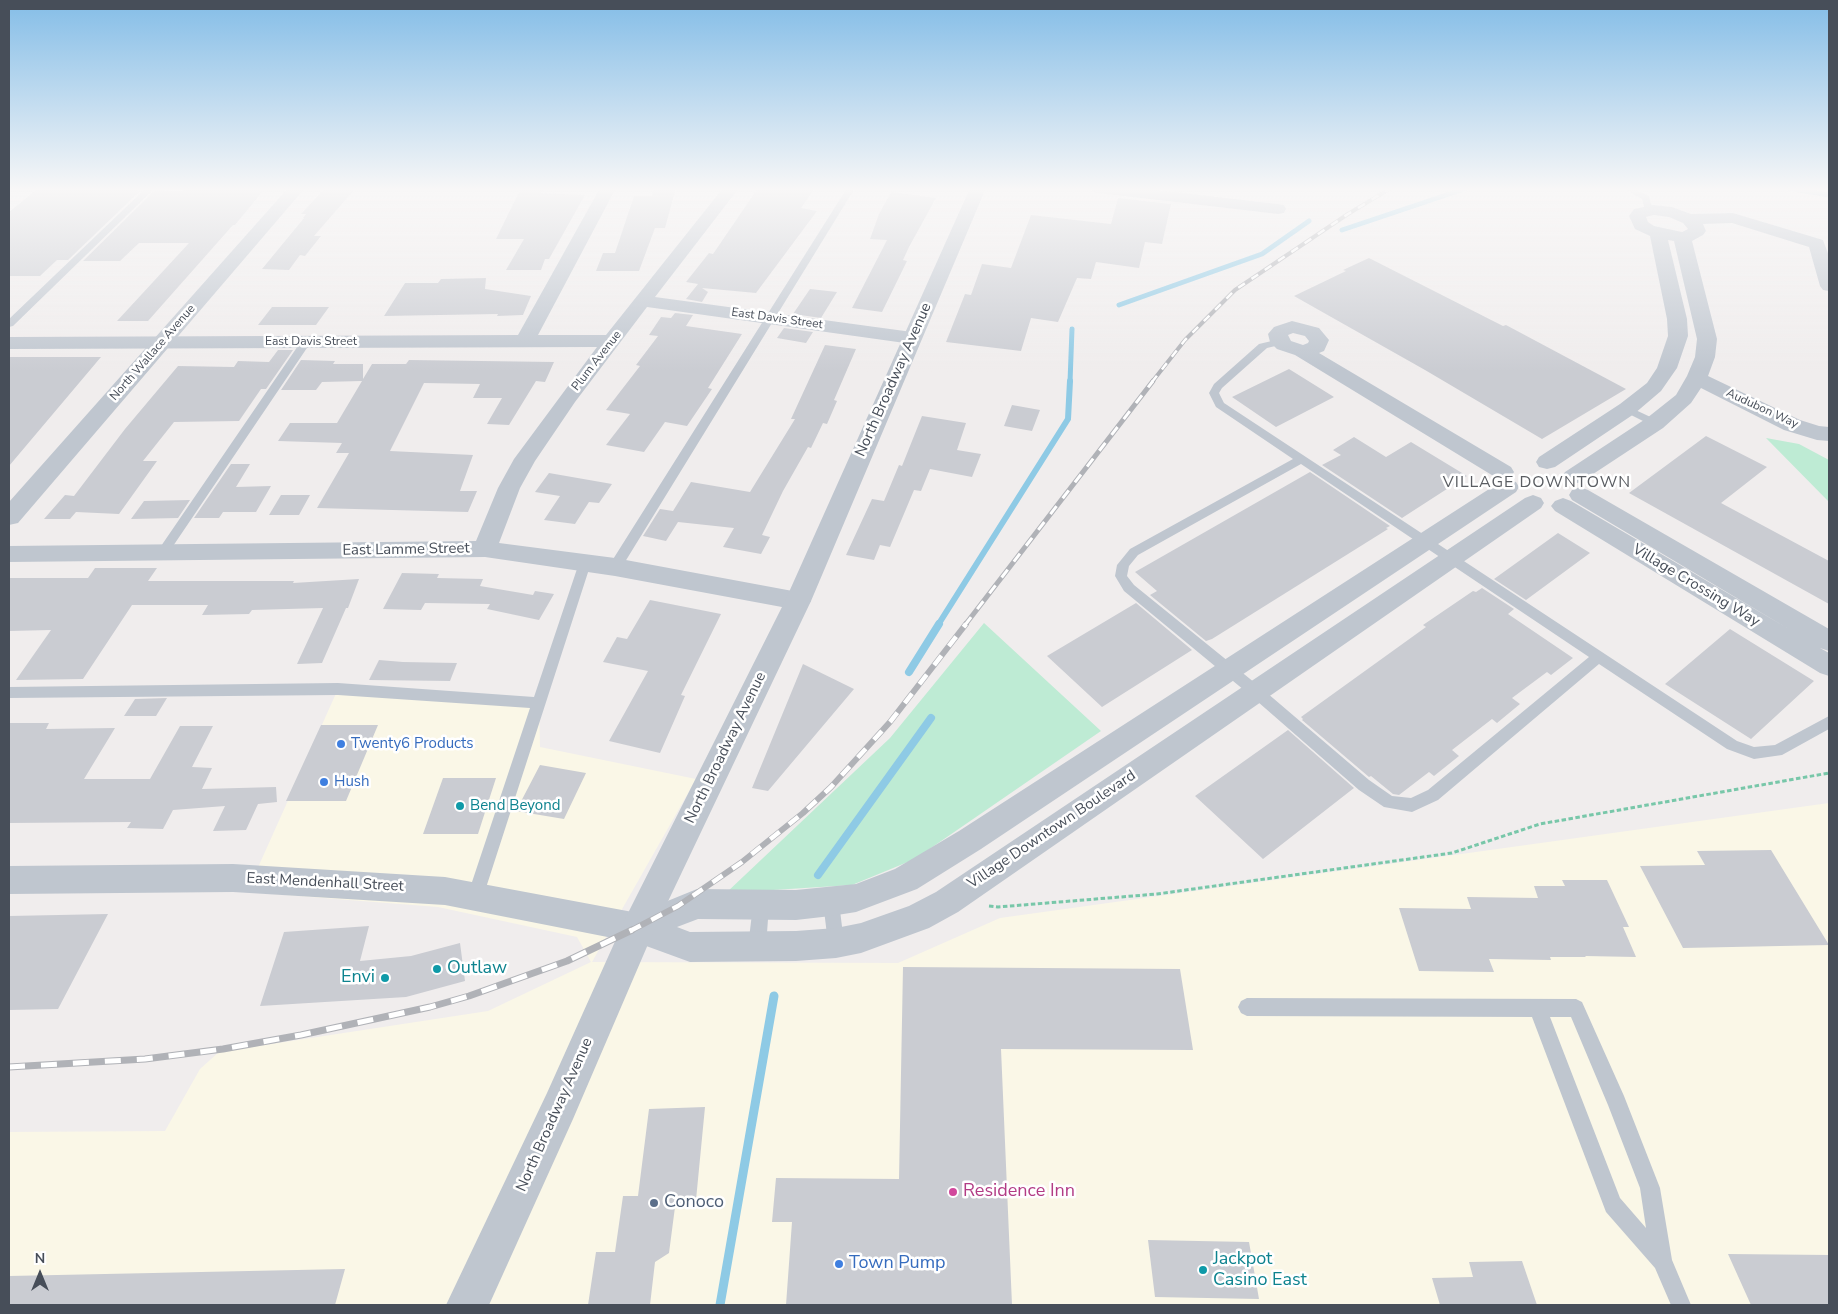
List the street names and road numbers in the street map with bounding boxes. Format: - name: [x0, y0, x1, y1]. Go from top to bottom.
- street label: North Broadway Avenue: [852, 300, 936, 460]
- street label: North Wallace Avenue: [107, 302, 199, 404]
- street label: East Davis Street: [730, 305, 824, 333]
- street label: Plum Avenue: [569, 328, 625, 394]
- street label: East Davis Street: [265, 335, 357, 349]
- street label: Audubon Way: [1724, 386, 1800, 432]
- street label: East Lamme Street: [342, 540, 470, 560]
- street label: Village Crossing Way: [1629, 541, 1763, 631]
- street label: North Broadway Avenue: [681, 669, 771, 827]
- street label: Village Downtown Boulevard: [965, 767, 1139, 893]
- street label: East Mendenhall Street: [246, 870, 404, 896]
- street label: North Broadway Avenue: [513, 1035, 597, 1195]

